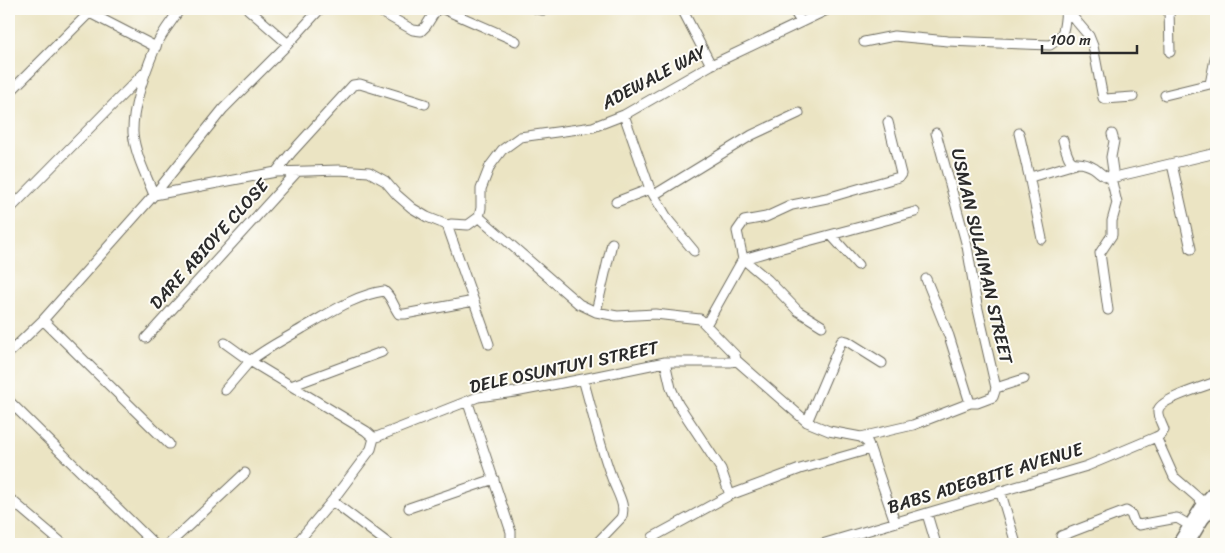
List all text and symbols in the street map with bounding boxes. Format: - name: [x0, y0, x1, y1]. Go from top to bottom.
- scale bar: [1042, 22, 1138, 54]
- text: 100 m: [1050, 27, 1091, 53]
- street label: ADEWALE WAY: [595, 35, 713, 119]
- street label: USMAN SULAIMAN STREET: [942, 145, 1023, 368]
- street label: DARE ABIOYE CLOSE: [141, 170, 278, 317]
- street label: DELE OSUNTUYI STREET: [467, 331, 662, 403]
- street label: BABS ADEGBITE AVENUE: [883, 433, 1088, 523]

